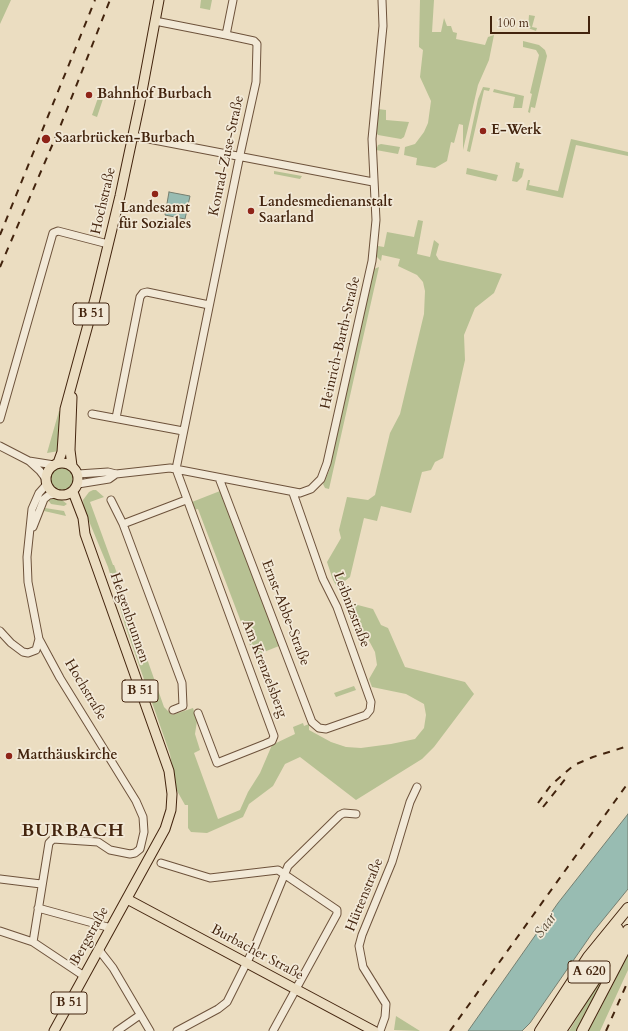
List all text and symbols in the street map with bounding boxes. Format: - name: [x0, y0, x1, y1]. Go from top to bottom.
- scale bar: [492, 8, 592, 34]
- text: 100 m: [497, 15, 529, 31]
- place label: Bahnhof Burbach: [97, 87, 212, 103]
- marker: Bahnhof Burbach: [84, 90, 94, 100]
- street label: Konrad-Zuse-Straße: [206, 94, 248, 218]
- place label: E-Werk: [491, 123, 541, 139]
- marker: E-Werk: [478, 126, 488, 136]
- place label: Saarbrücken-Burbach: [55, 131, 195, 147]
- marker: Saarbrücken-Burbach: [40, 133, 52, 145]
- street label: Hochstraße: [88, 166, 120, 236]
- marker: Landesamt für Soziales: [150, 189, 160, 199]
- place label: Landesmedienanstalt Saarland: [259, 195, 392, 228]
- place label: Landesamt für Soziales: [119, 201, 191, 234]
- marker: Landesmedienanstalt Saarland: [246, 206, 256, 216]
- street label: Heinrich-Barth-Straße: [318, 275, 364, 411]
- road number: B 51: [73, 303, 109, 325]
- street label: Ernst-Abbe-Straße: [257, 558, 313, 668]
- street label: Leibnizstraße: [329, 570, 373, 650]
- street label: Helgenbrunnen: [106, 571, 152, 665]
- street label: Am Krenzelsberg: [238, 618, 290, 720]
- street label: Hochstraße: [60, 656, 110, 724]
- road number: B 51: [122, 680, 158, 702]
- place label: Matthäuskirche: [17, 748, 117, 764]
- marker: Matthäuskirche: [4, 751, 14, 761]
- district label: BURBACH: [21, 821, 125, 843]
- street label: Hüttenstraße: [343, 856, 387, 934]
- street label: Bergstraße: [67, 904, 113, 968]
- water label: Saar: [531, 910, 561, 942]
- street label: Burbacher Straße: [208, 922, 306, 984]
- road number: A 620: [568, 961, 610, 983]
- road number: B 51: [51, 992, 87, 1014]

